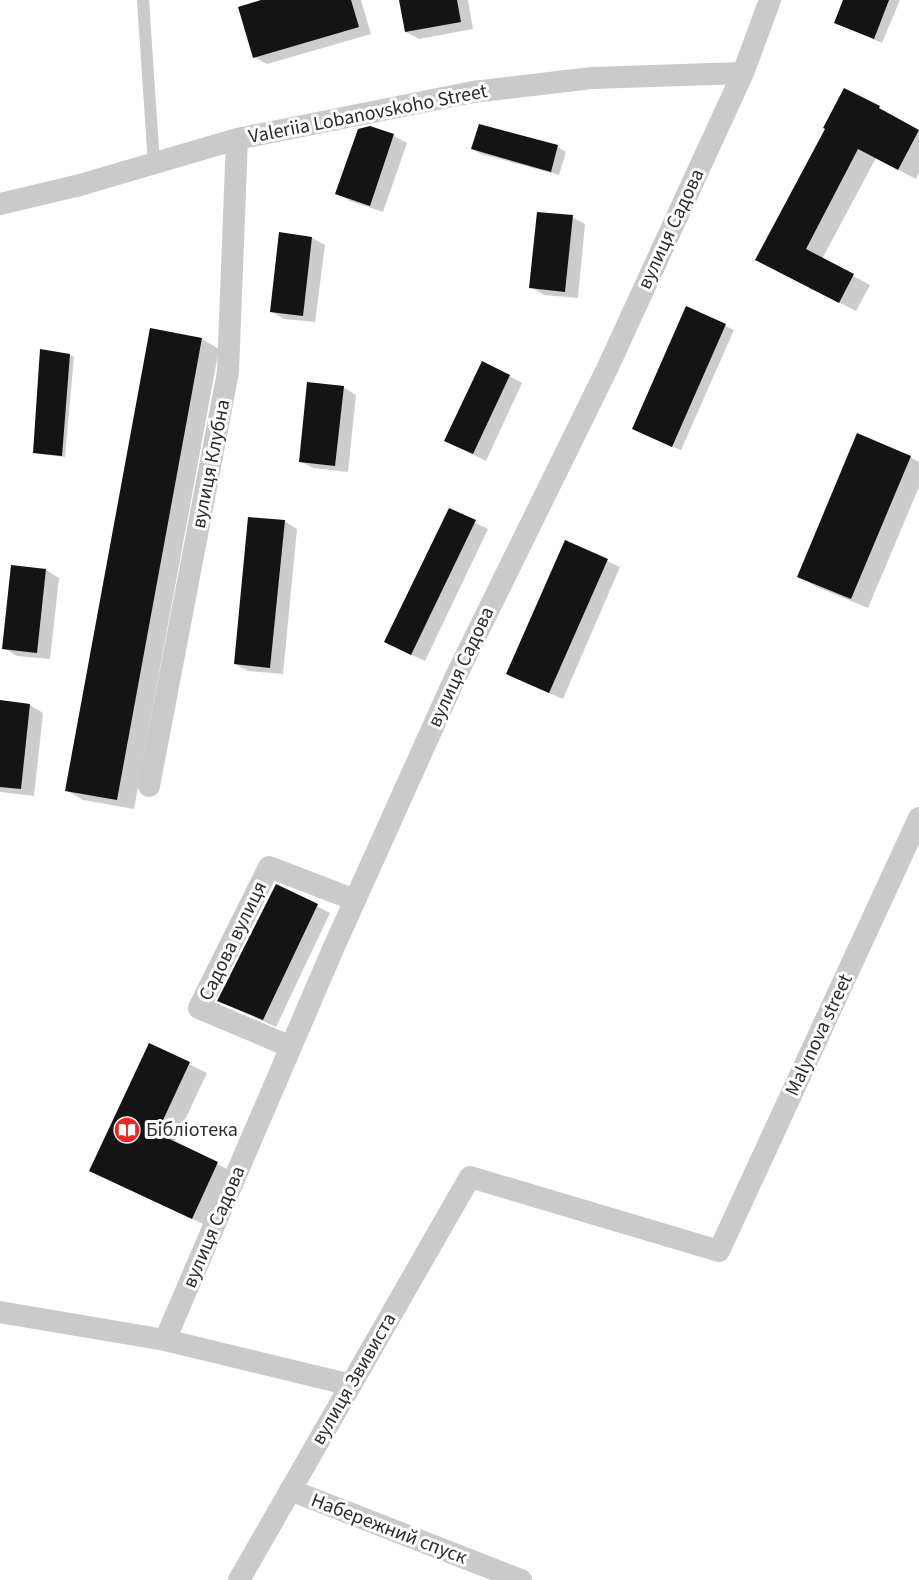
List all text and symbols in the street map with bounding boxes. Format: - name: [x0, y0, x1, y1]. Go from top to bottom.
- street label: Valeriia Lobanovskoho Street: [246, 77, 490, 151]
- street label: вулиця Садова: [631, 164, 711, 294]
- street label: вулиця Клубна: [185, 397, 237, 531]
- street label: вулиця Садова: [421, 602, 501, 732]
- street label: Садова вулиця: [192, 876, 274, 1006]
- street label: Malynova street: [778, 969, 860, 1101]
- library icon: Бібліотека: [112, 1115, 142, 1145]
- place label: Бібліотека: [146, 1116, 238, 1144]
- street label: вулиця Садова: [176, 1162, 252, 1292]
- street label: вулиця Звивиста: [305, 1308, 403, 1450]
- street label: Набережний спуск: [307, 1486, 471, 1572]

